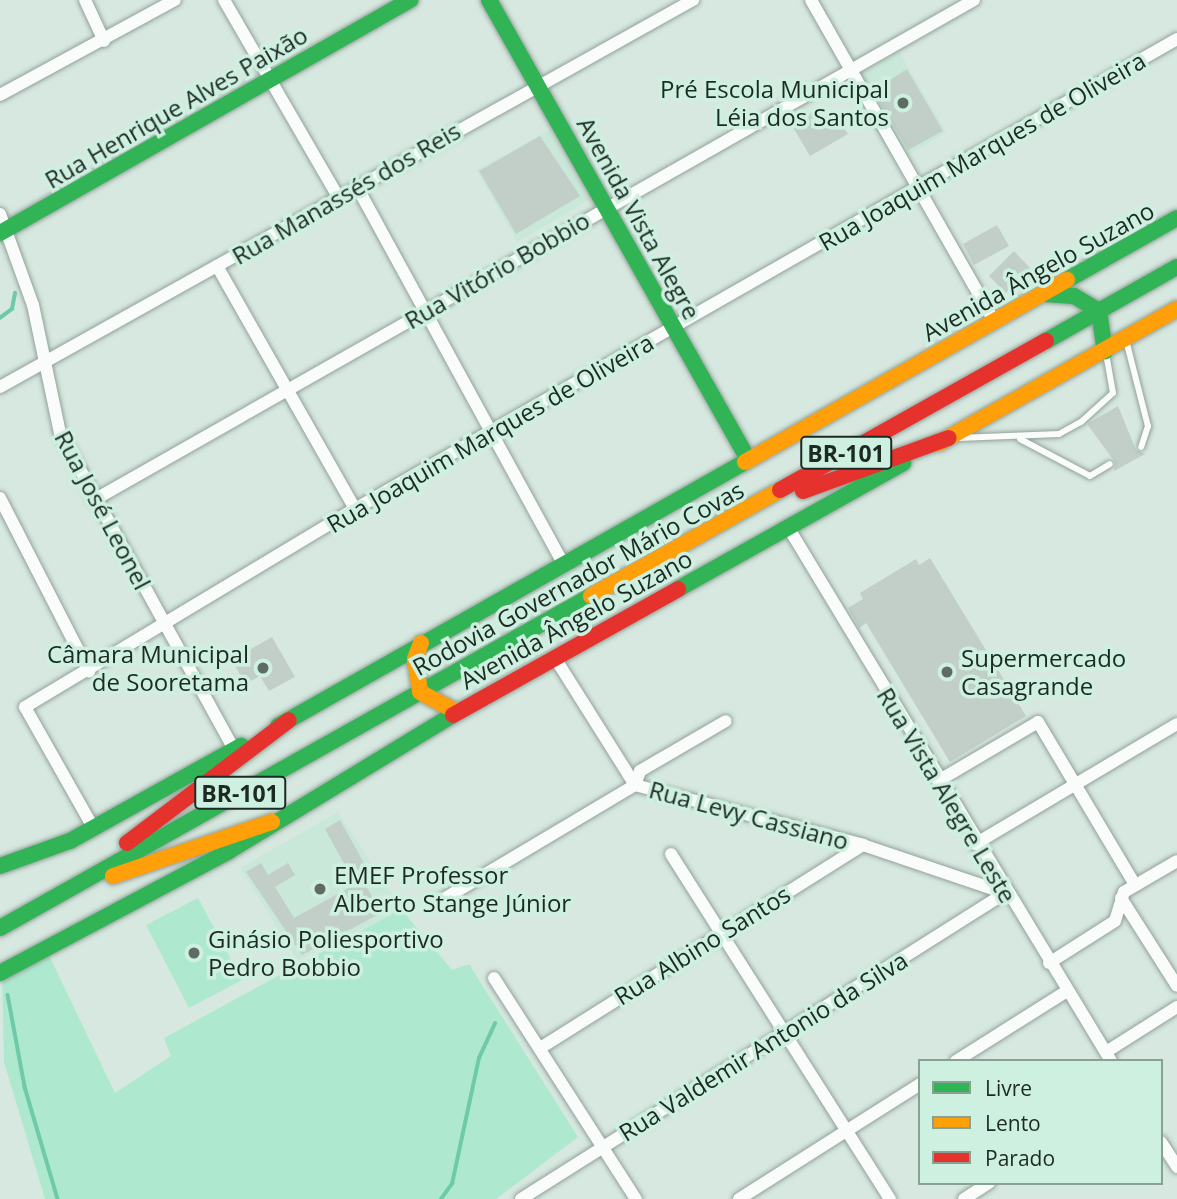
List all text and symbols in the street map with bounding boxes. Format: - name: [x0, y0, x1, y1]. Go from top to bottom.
- street label: Rua Henrique Alves Paixão: [40, 20, 312, 194]
- street label: Rua Joaquim Marques de Oliveira: [814, 45, 1150, 257]
- place label: Pré Escola Municipal Léia dos Santos: [660, 75, 889, 131]
- marker: Pré Escola Municipal Léia dos Santos: [895, 95, 911, 111]
- street label: Avenida Vista Alegre: [571, 112, 707, 324]
- street label: Rua Manassés dos Reis: [227, 116, 465, 270]
- street label: Avenida Ângelo Suzano: [917, 195, 1159, 347]
- street label: Rua Vitório Bobbio: [399, 205, 595, 335]
- street label: Rua Joaquim Marques de Oliveira: [322, 327, 658, 539]
- street label: Rua José Leonel: [49, 426, 157, 594]
- road number: BR-101: [799, 433, 893, 472]
- street label: Rodovia Governador Mário Covas: [407, 475, 749, 681]
- street label: Avenida Ângelo Suzano: [455, 543, 697, 695]
- place label: Câmara Municipal de Sooretama: [47, 640, 249, 696]
- place label: Supermercado Casagrande: [961, 644, 1126, 700]
- marker: Câmara Municipal de Sooretama: [255, 660, 271, 676]
- marker: Supermercado Casagrande: [939, 664, 955, 680]
- street label: Rua Vista Alegre Leste: [871, 682, 1023, 908]
- road number: BR-101: [193, 774, 287, 813]
- street label: Rua Levy Cassiano: [646, 775, 852, 855]
- place label: EMEF Professor Alberto Stange Júnior: [334, 861, 571, 917]
- street label: Rua Albino Santos: [609, 879, 795, 1011]
- marker: EMEF Professor Alberto Stange Júnior: [312, 881, 328, 897]
- place label: Ginásio Poliesportivo Pedro Bobbio: [208, 925, 444, 981]
- marker: Ginásio Poliesportivo Pedro Bobbio: [186, 945, 202, 961]
- street label: Rua Valdemir Antonio da Silva: [614, 945, 912, 1147]
- legend: [918, 1059, 1163, 1185]
- text: Livre: [985, 1074, 1032, 1102]
- text: Lento: [985, 1109, 1041, 1137]
- text: Parado: [985, 1144, 1055, 1172]

